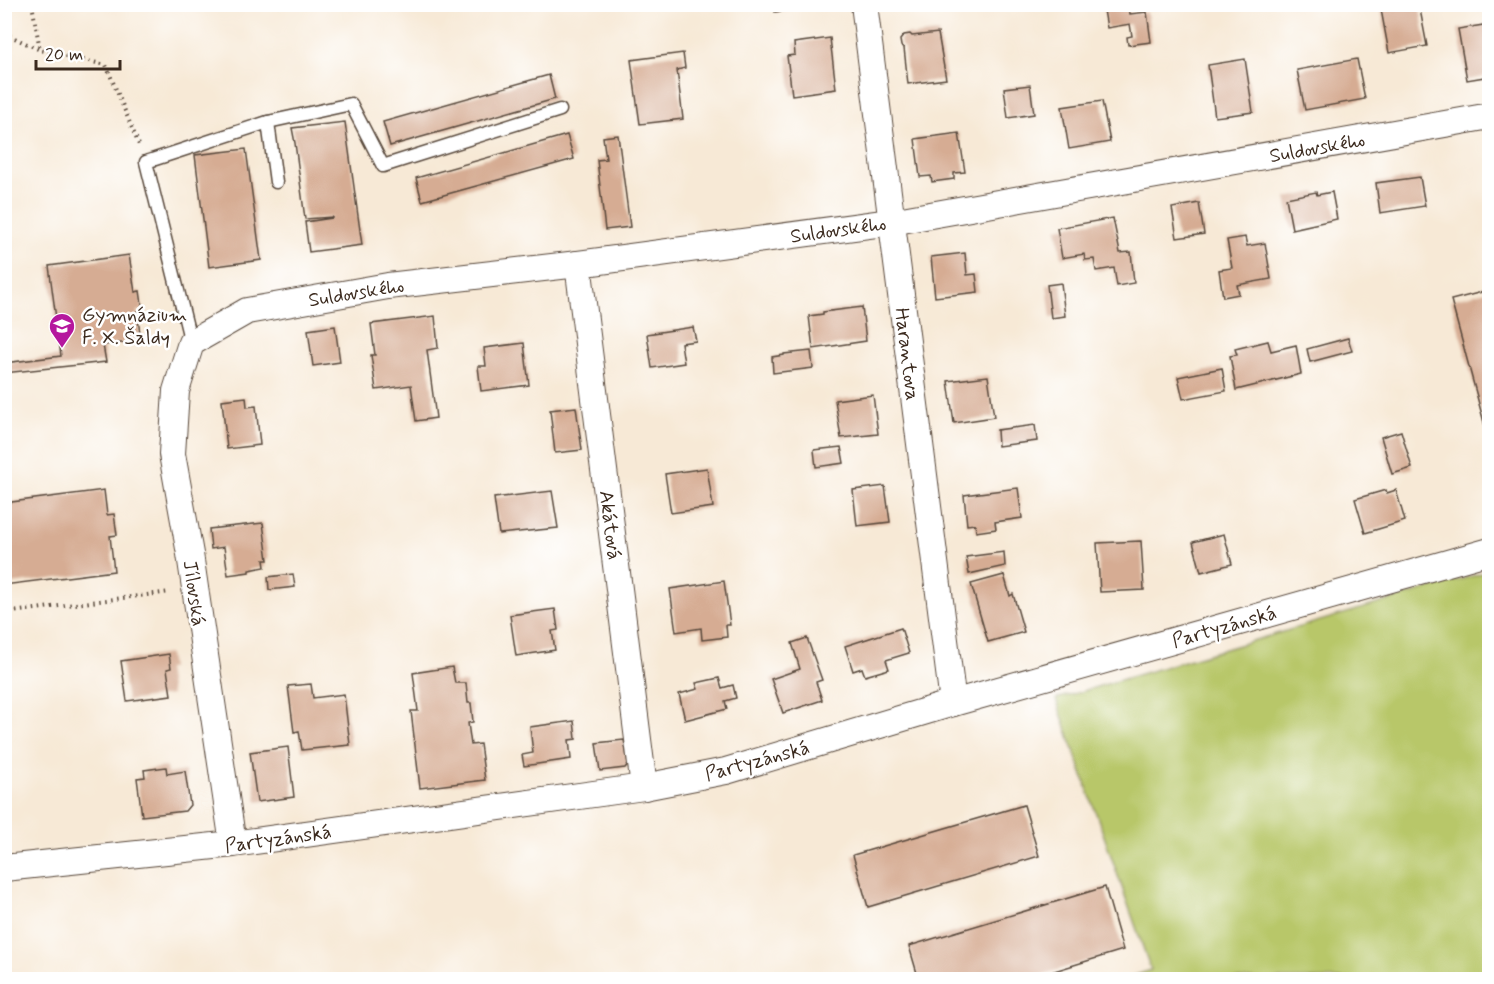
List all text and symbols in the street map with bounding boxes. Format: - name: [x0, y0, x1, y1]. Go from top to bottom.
- scale bar: [36, 33, 120, 71]
- text: 20 m: [45, 43, 83, 67]
- street label: Suldovského: [1267, 127, 1367, 170]
- street label: Suldovského: [789, 210, 888, 251]
- street label: Suldovského: [306, 273, 406, 314]
- place label: Gymnázium F. X. Šaldy: [82, 302, 187, 352]
- street label: Harantova: [887, 306, 926, 402]
- school or university icon: Gymnázium F. X. Šaldy: [47, 311, 77, 349]
- street label: Akátová: [592, 489, 627, 561]
- street label: Jílovská: [176, 559, 211, 628]
- street label: Partyzánská: [1169, 600, 1280, 655]
- street label: Partyzánská: [702, 734, 813, 788]
- street label: Partyzánská: [223, 819, 333, 860]

